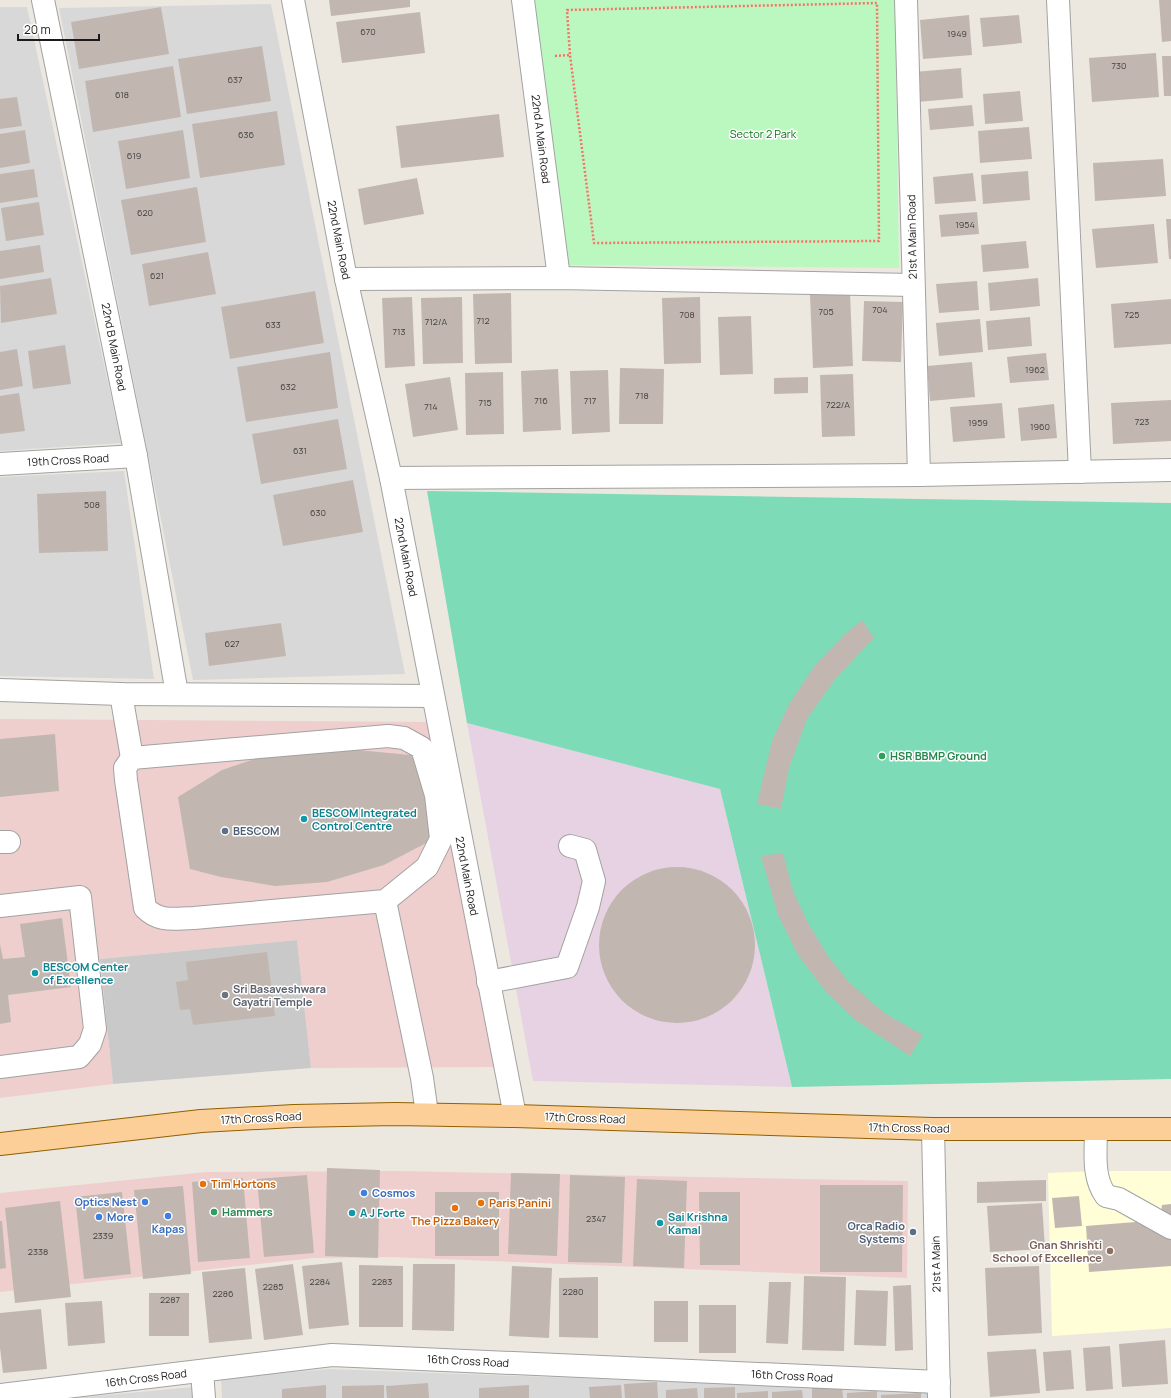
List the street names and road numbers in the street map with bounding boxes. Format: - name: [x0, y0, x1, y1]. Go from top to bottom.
- street label: 22nd A Main Road: [529, 94, 554, 184]
- street label: 21st A Main Road: [903, 194, 920, 280]
- street label: 22nd Main Road: [324, 199, 355, 281]
- street label: 22nd B Main Road: [99, 302, 130, 392]
- street label: 19th Cross Road: [27, 450, 109, 469]
- street label: 22nd Main Road: [391, 516, 422, 598]
- street label: 22nd Main Road: [452, 835, 483, 917]
- street label: 17th Cross Road: [220, 1108, 302, 1127]
- street label: 17th Cross Road: [544, 1109, 626, 1126]
- street label: 17th Cross Road: [868, 1119, 950, 1136]
- street label: 21st A Main: [928, 1236, 943, 1292]
- street label: 16th Cross Road: [427, 1351, 509, 1370]
- street label: 16th Cross Road: [104, 1365, 188, 1390]
- street label: 16th Cross Road: [751, 1366, 833, 1385]

